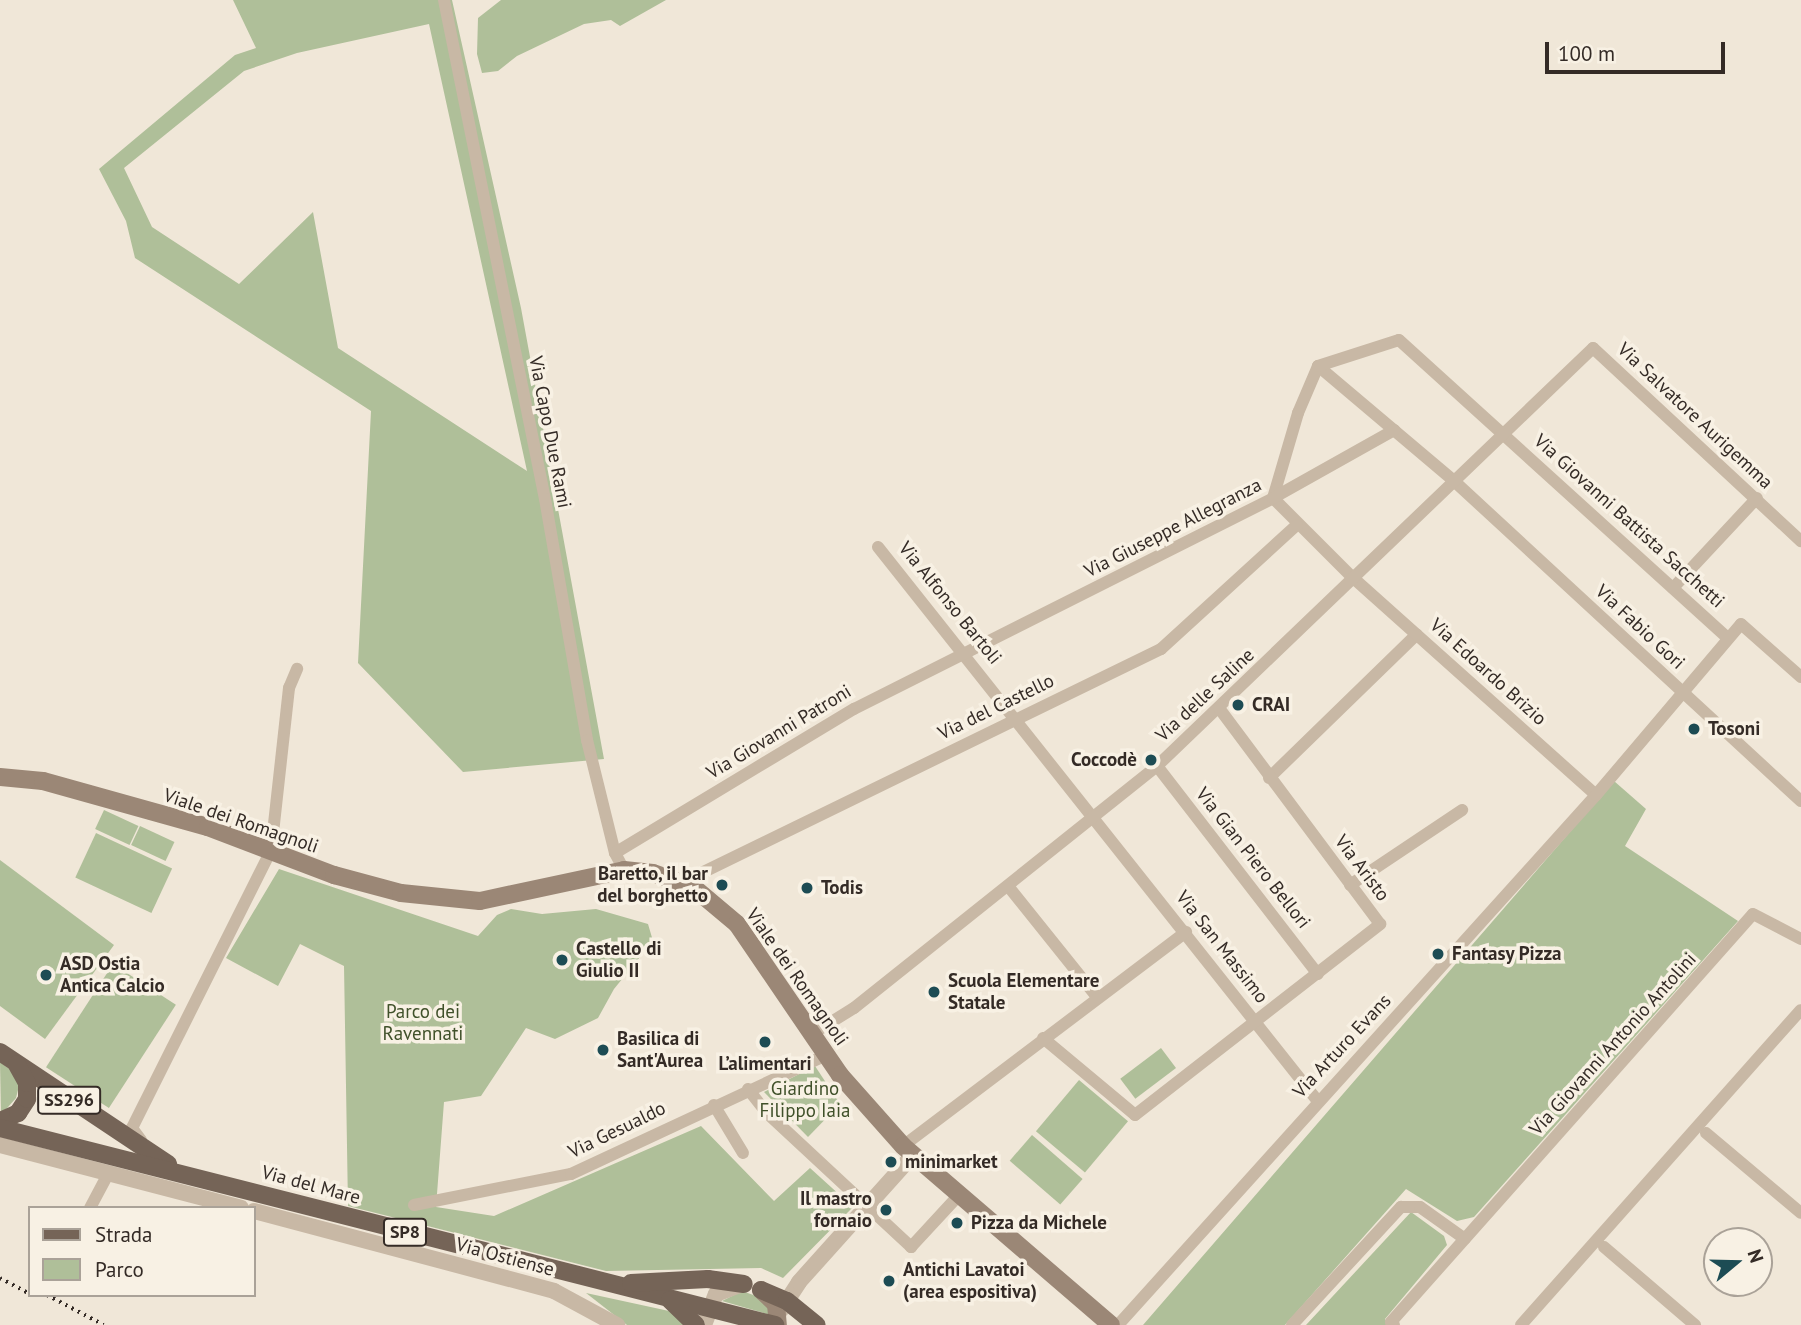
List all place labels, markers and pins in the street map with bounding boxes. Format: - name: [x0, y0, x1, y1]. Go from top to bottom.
- place label: CRAI: [1252, 694, 1290, 716]
- marker: CRAI: [1230, 697, 1246, 713]
- place label: Tosoni: [1708, 718, 1760, 740]
- marker: Tosoni: [1686, 721, 1702, 737]
- place label: Coccodè: [1071, 749, 1137, 771]
- marker: Coccodè: [1143, 752, 1159, 768]
- place label: Baretto, il bar del borghetto: [597, 863, 708, 907]
- marker: Baretto, il bar del borghetto: [714, 877, 730, 893]
- place label: Todis: [821, 877, 863, 899]
- marker: Todis: [799, 880, 815, 896]
- place label: Castello di Giulio II: [576, 938, 662, 982]
- place label: Fantasy Pizza: [1452, 943, 1562, 965]
- marker: Fantasy Pizza: [1430, 946, 1446, 962]
- marker: Castello di Giulio II: [554, 952, 570, 968]
- place label: ASD Ostia Antica Calcio: [60, 953, 165, 997]
- marker: ASD Ostia Antica Calcio: [38, 967, 54, 983]
- place label: Scuola Elementare Statale: [948, 970, 1099, 1014]
- marker: Scuola Elementare Statale: [926, 984, 942, 1000]
- place label: Basilica di Sant'Aurea: [617, 1028, 703, 1072]
- marker: L’alimentari: [757, 1034, 773, 1050]
- marker: Basilica di Sant'Aurea: [595, 1042, 611, 1058]
- place label: L’alimentari: [718, 1053, 812, 1075]
- place label: minimarket: [905, 1151, 998, 1173]
- marker: minimarket: [883, 1154, 899, 1170]
- place label: Il mastro fornaio: [800, 1188, 872, 1232]
- marker: Il mastro fornaio: [878, 1202, 894, 1218]
- place label: Pizza da Michele: [971, 1212, 1107, 1234]
- marker: Pizza da Michele: [949, 1215, 965, 1231]
- place label: Antichi Lavatoi (area espositiva): [903, 1259, 1037, 1303]
- marker: Antichi Lavatoi (area espositiva): [881, 1273, 897, 1289]

